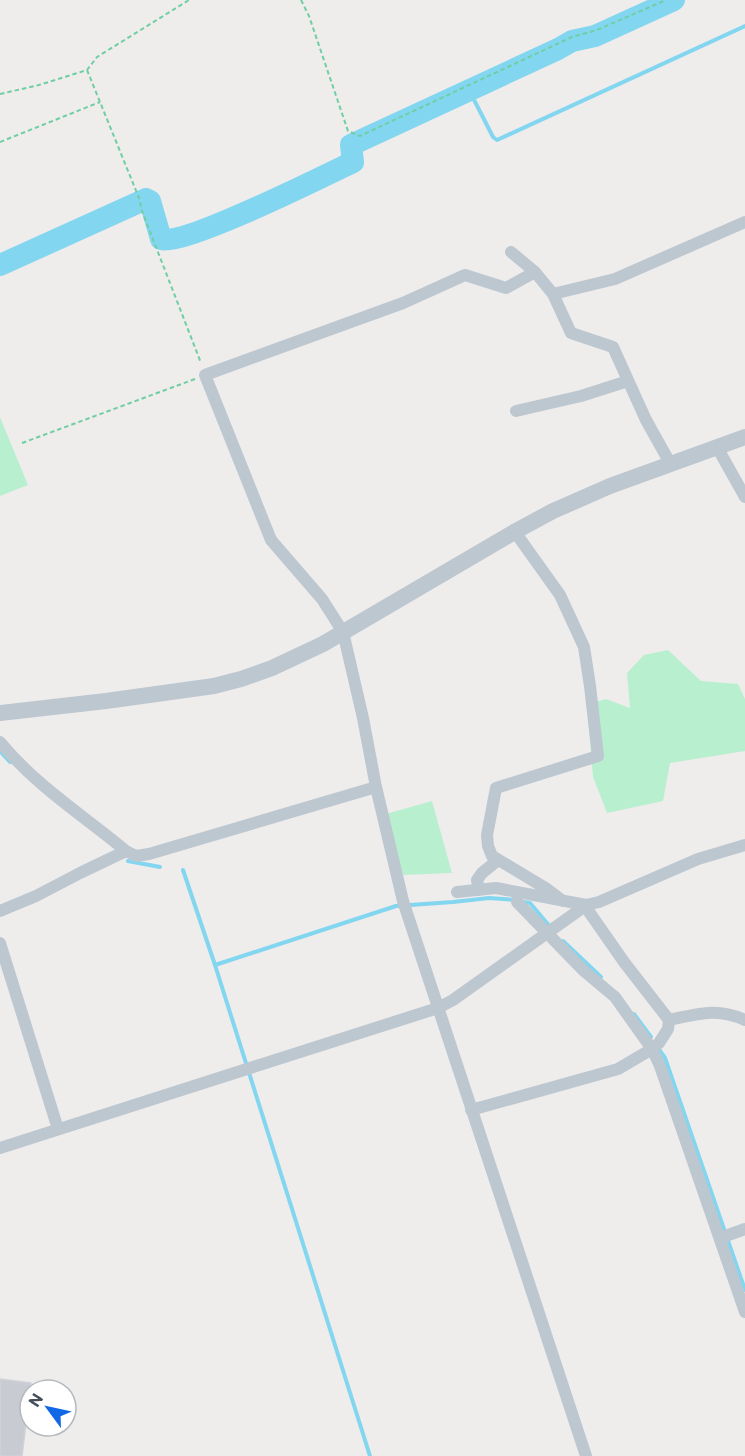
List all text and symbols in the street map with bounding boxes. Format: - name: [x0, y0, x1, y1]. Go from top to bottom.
- north arrow: [18, 1378, 78, 1438]
- text: N: [24, 1389, 46, 1410]

